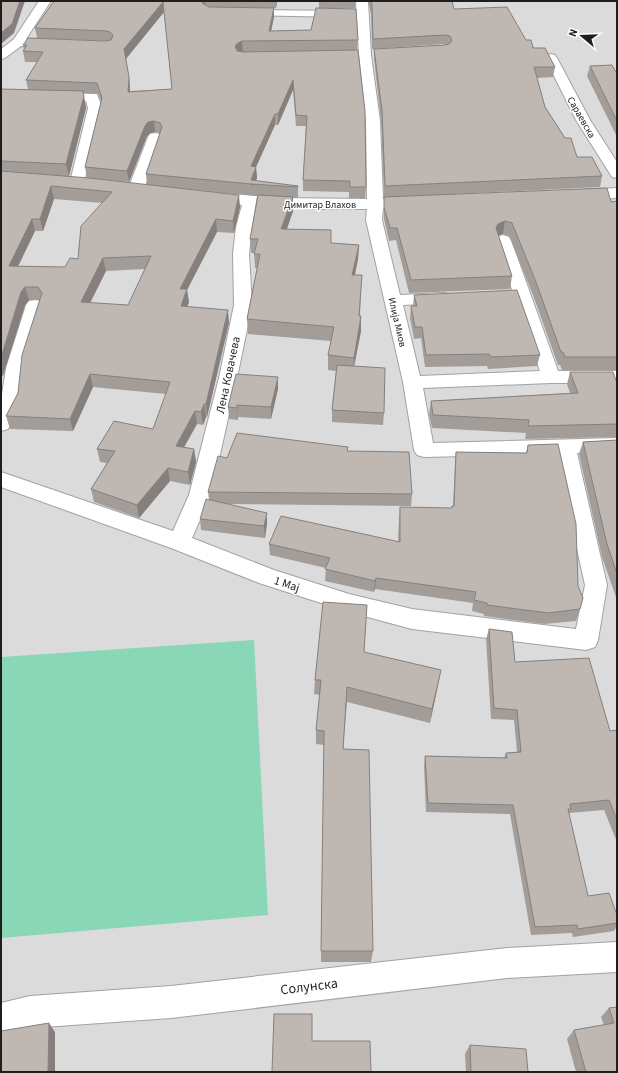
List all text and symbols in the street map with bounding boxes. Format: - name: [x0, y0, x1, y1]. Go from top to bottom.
- north arrow: [562, 16, 602, 56]
- text: N: [565, 27, 581, 39]
- street label: Сараевска: [564, 94, 599, 141]
- street label: Димитар Влахов: [284, 198, 356, 212]
- street label: Илија Миов: [385, 296, 410, 348]
- street label: Лена Ковачева: [212, 335, 245, 415]
- street label: 1 Мај: [272, 572, 302, 597]
- street label: Солунска: [279, 974, 339, 1000]

